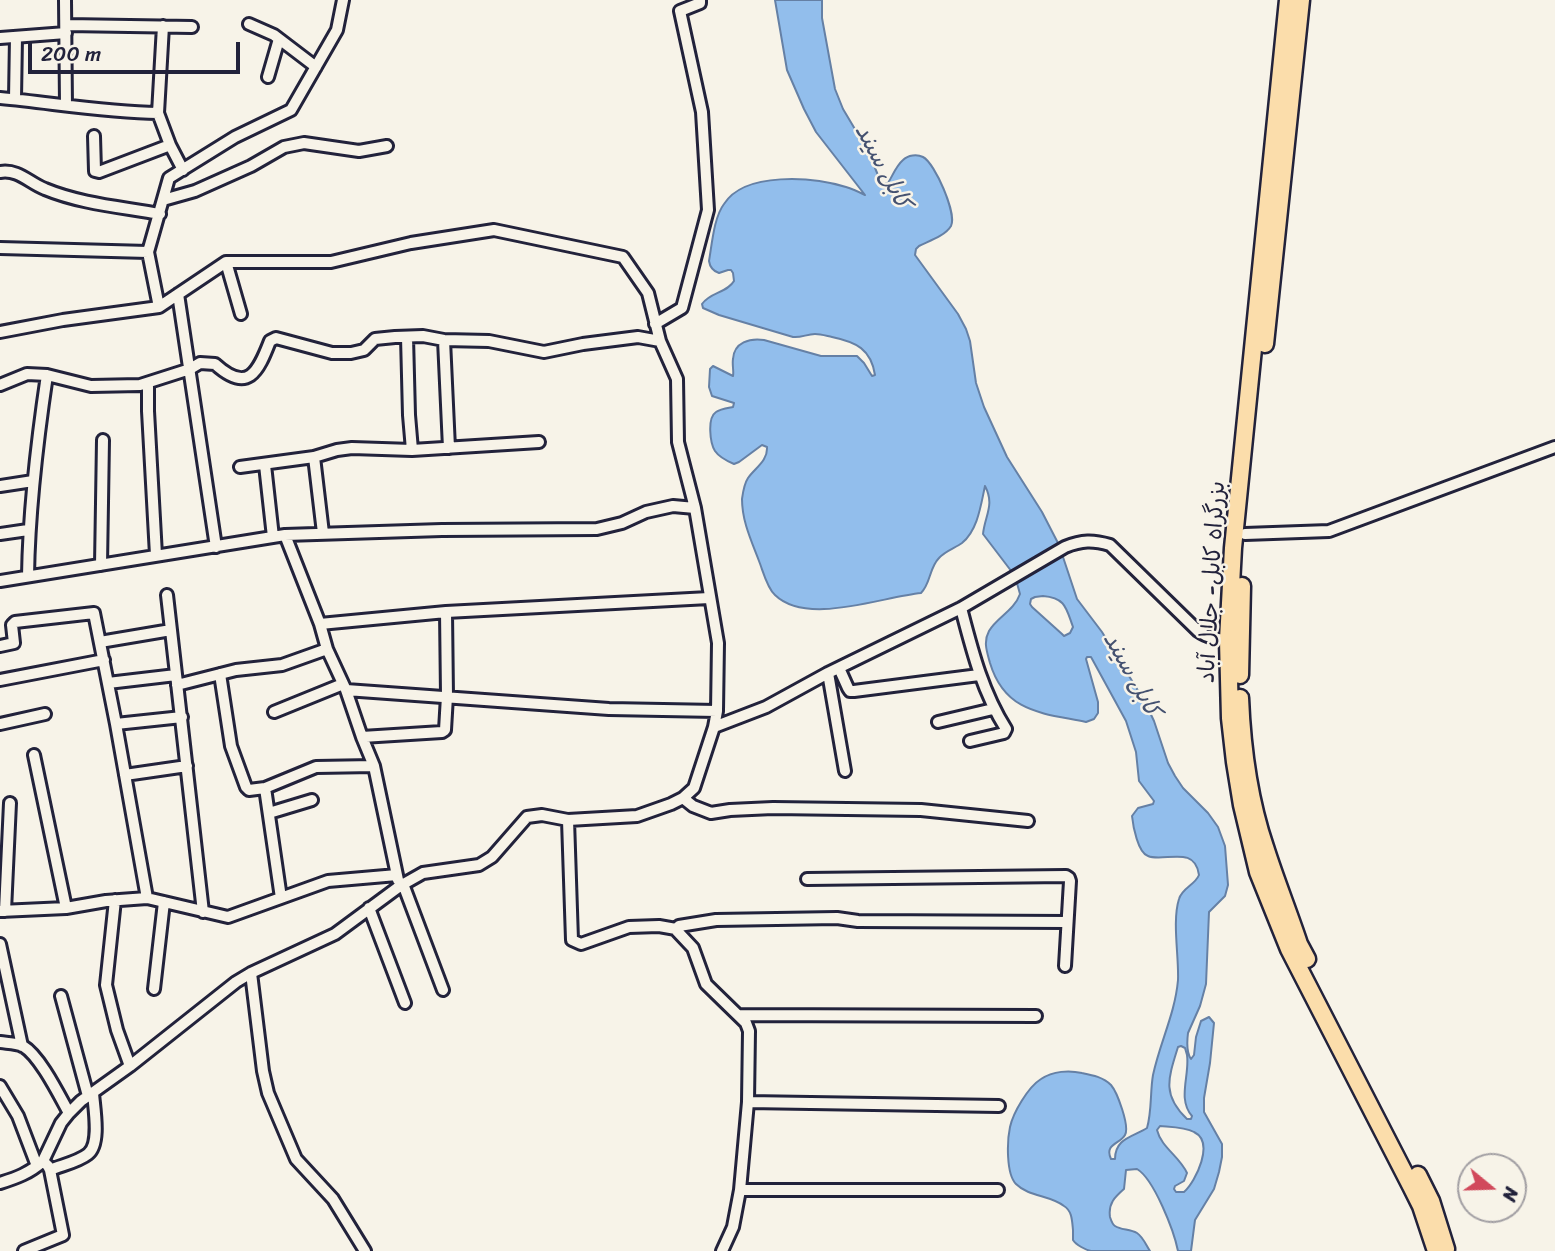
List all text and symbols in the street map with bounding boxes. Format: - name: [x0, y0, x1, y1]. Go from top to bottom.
- scale bar: [32, 28, 243, 72]
- text: 200 m: [41, 35, 101, 73]
- water label: کابل سيند: [848, 119, 916, 215]
- street label: بزرگراه کابل- جلال آباد: [1194, 480, 1232, 684]
- water label: کابل سيند: [1096, 628, 1166, 722]
- north arrow: [1457, 1153, 1527, 1223]
- text: N: [1493, 1183, 1528, 1206]

